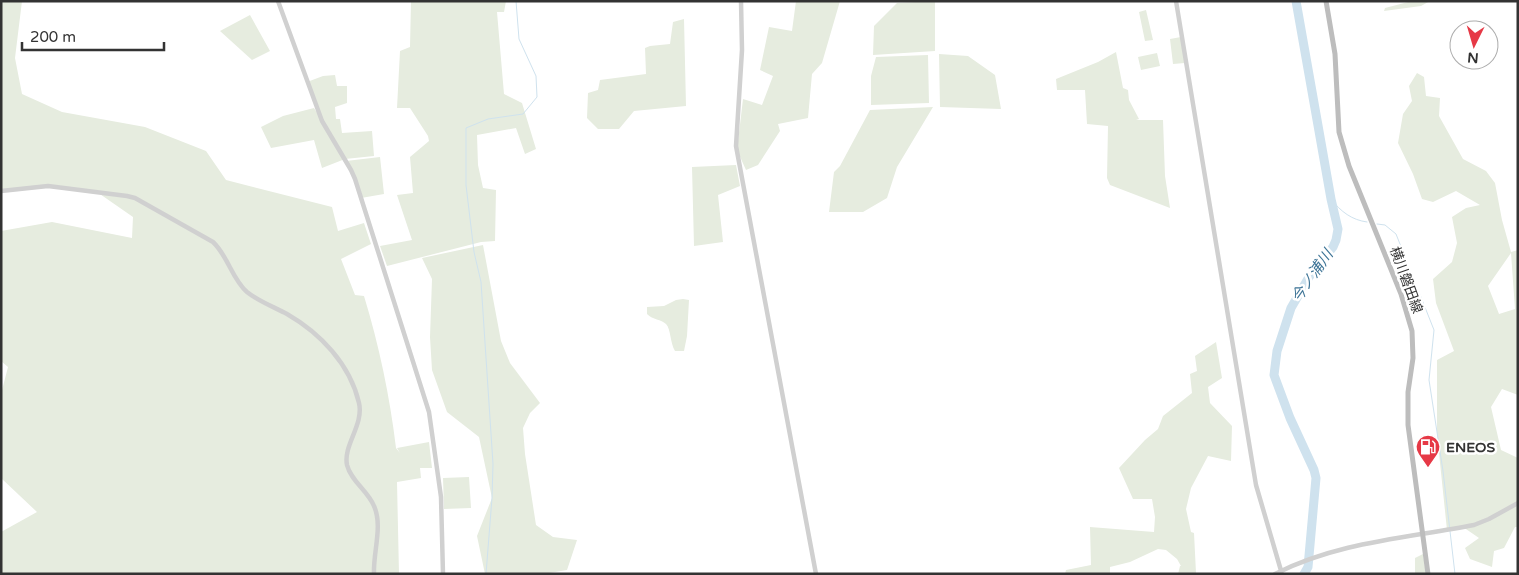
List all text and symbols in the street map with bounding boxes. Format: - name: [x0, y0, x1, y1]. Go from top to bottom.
- scale bar: [22, 20, 165, 52]
- north arrow: [1449, 20, 1499, 70]
- text: 200 m: [30, 28, 76, 46]
- text: N: [1467, 48, 1479, 66]
- street label: 横川磐田線: [1386, 244, 1426, 316]
- water label: 今ノ浦川: [1287, 245, 1338, 306]
- fuel station icon: ENEOS: [1415, 434, 1441, 468]
- place label: ENEOS: [1446, 439, 1495, 456]

